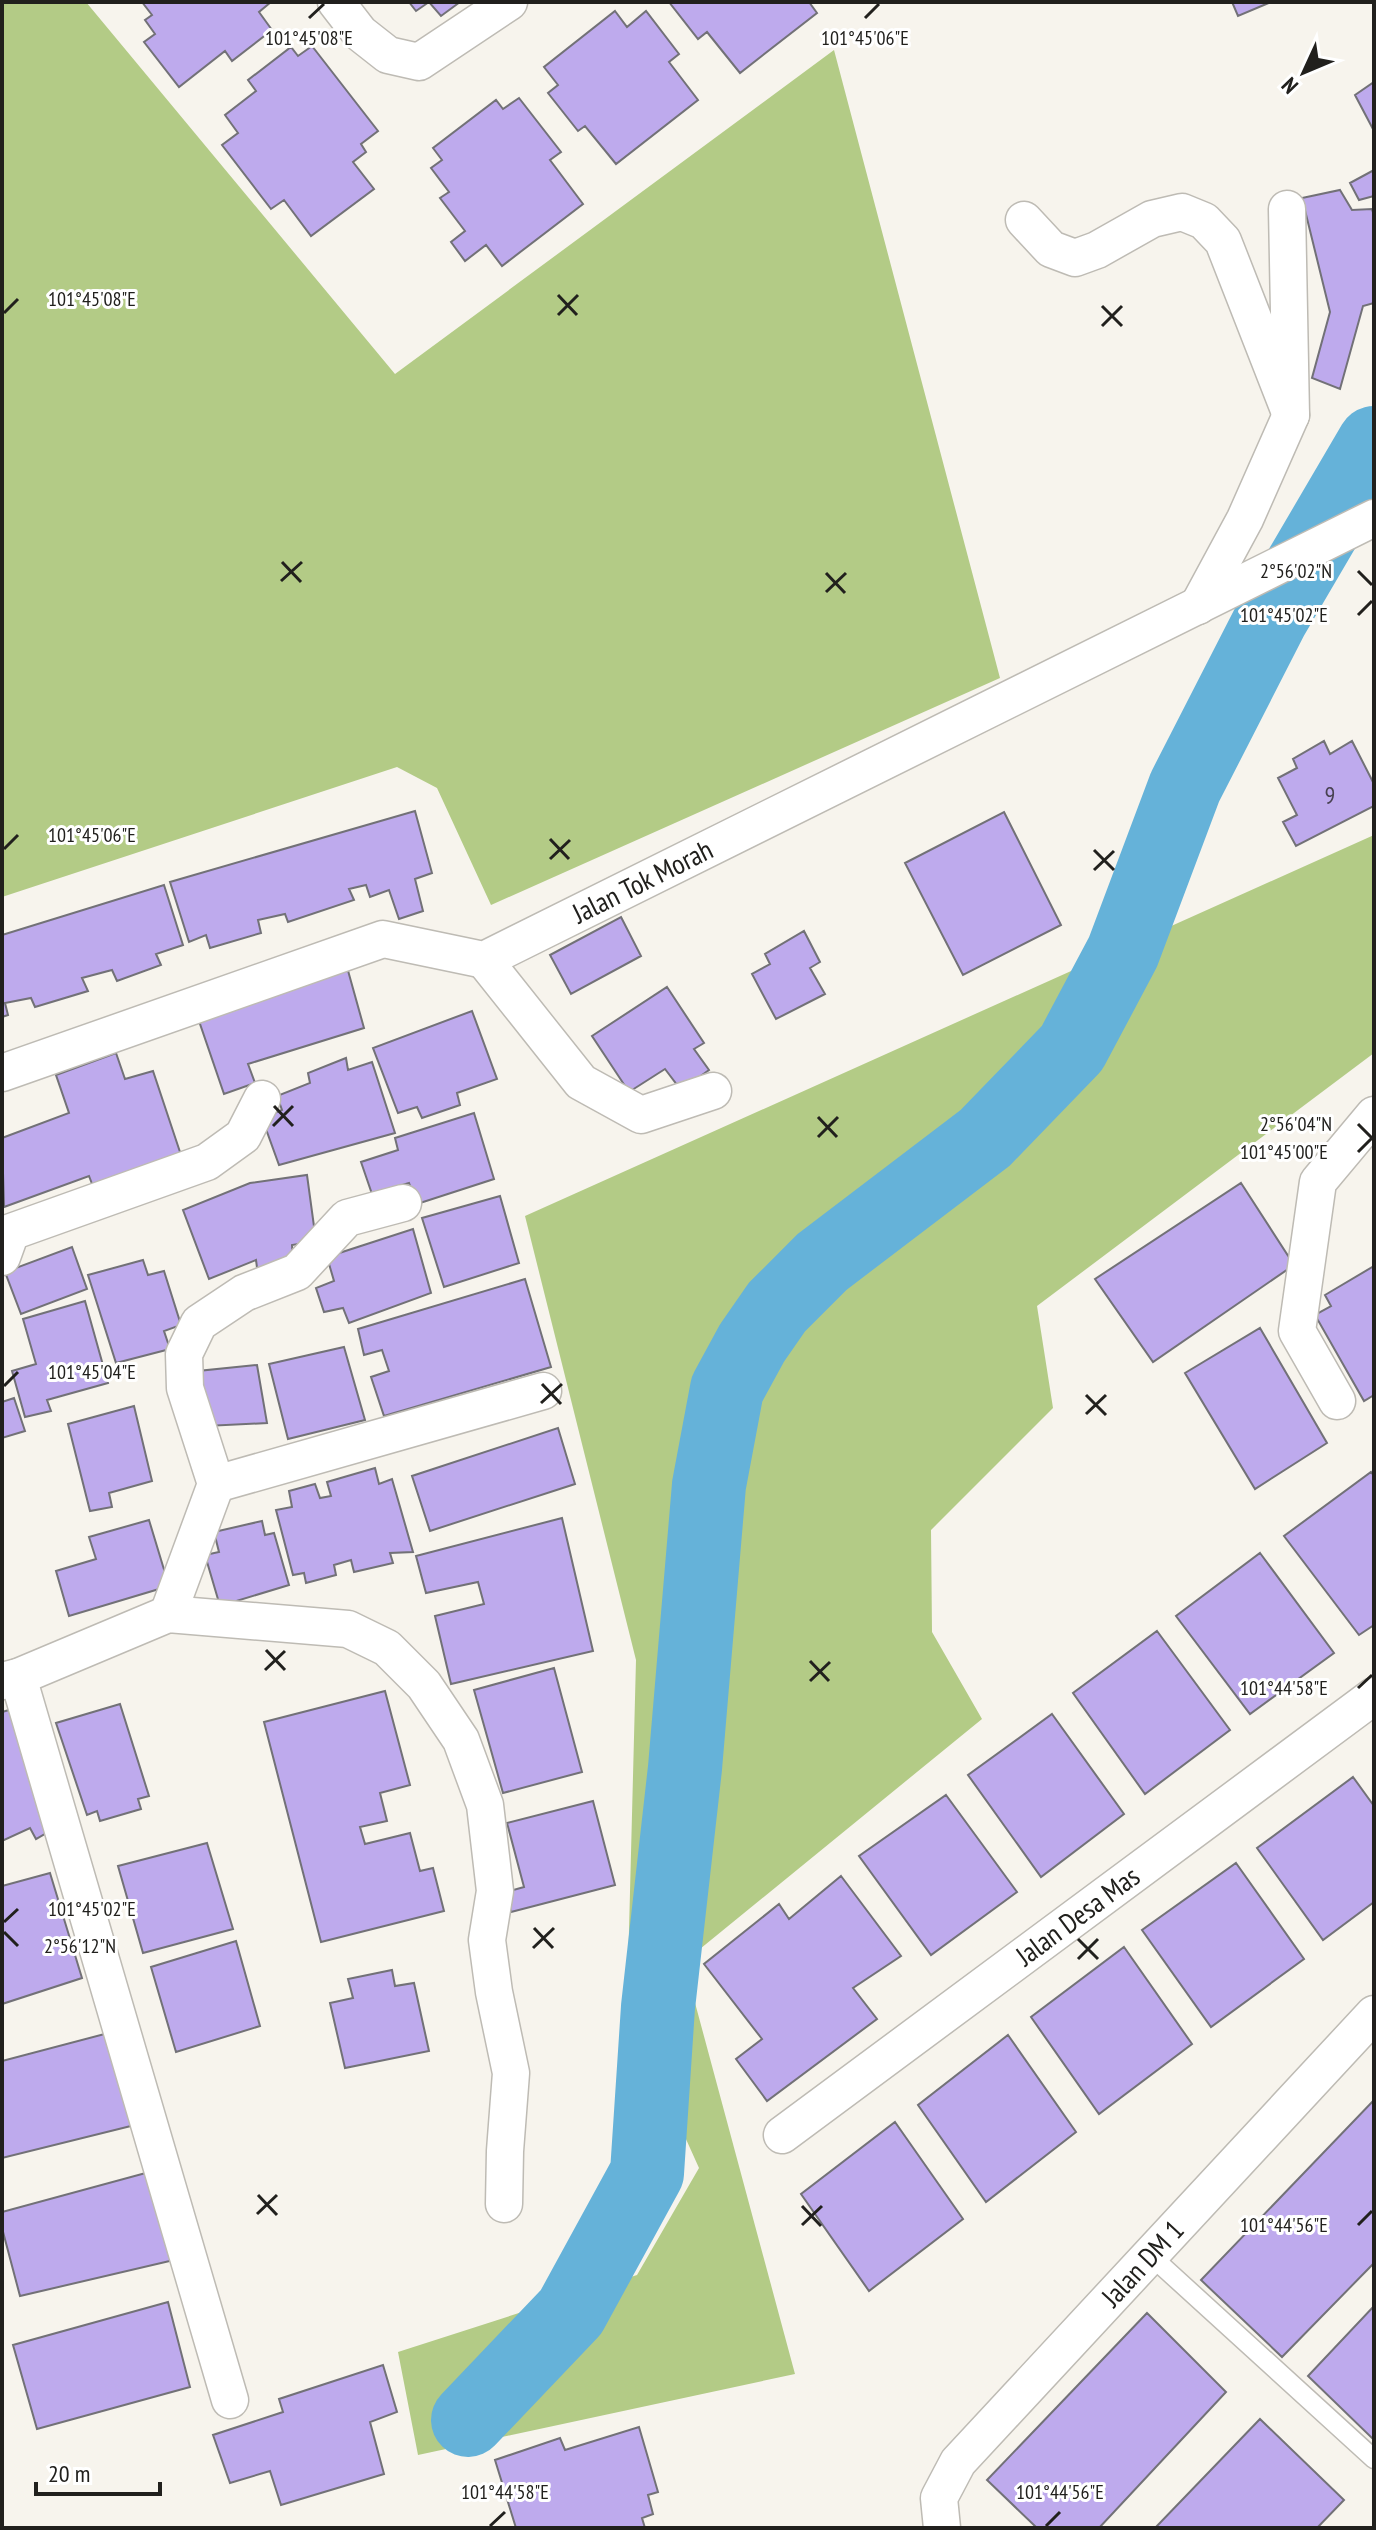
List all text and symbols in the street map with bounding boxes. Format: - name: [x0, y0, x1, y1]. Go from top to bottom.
- text: 101°45'08"E: [265, 25, 353, 51]
- text: 101°45'06"E: [821, 25, 909, 51]
- north arrow: [1264, 32, 1344, 112]
- text: N: [1275, 72, 1304, 100]
- text: 101°45'08"E: [48, 286, 136, 312]
- text: 2°56'02"N: [1260, 558, 1332, 584]
- text: 101°45'02"E: [1240, 602, 1328, 628]
- house number: 9: [1325, 779, 1335, 810]
- text: 101°45'06"E: [48, 822, 136, 848]
- street label: Jalan Tok Morah: [565, 830, 719, 932]
- text: 2°56'04"N: [1260, 1111, 1332, 1137]
- text: 101°45'00"E: [1240, 1139, 1328, 1165]
- text: 101°45'04"E: [48, 1359, 136, 1385]
- text: 101°44'58"E: [1240, 1675, 1328, 1701]
- street label: Jalan Desa Mas: [1007, 1857, 1147, 1974]
- text: 101°45'02"E: [48, 1896, 136, 1922]
- text: 2°56'12"N: [44, 1933, 116, 1959]
- street label: Jalan DM 1: [1092, 2212, 1191, 2315]
- text: 101°44'56"E: [1240, 2212, 1328, 2238]
- scale bar: [36, 2446, 160, 2496]
- text: 20 m: [48, 2458, 90, 2489]
- text: 101°44'58"E: [461, 2479, 549, 2505]
- text: 101°44'56"E: [1016, 2479, 1104, 2505]

